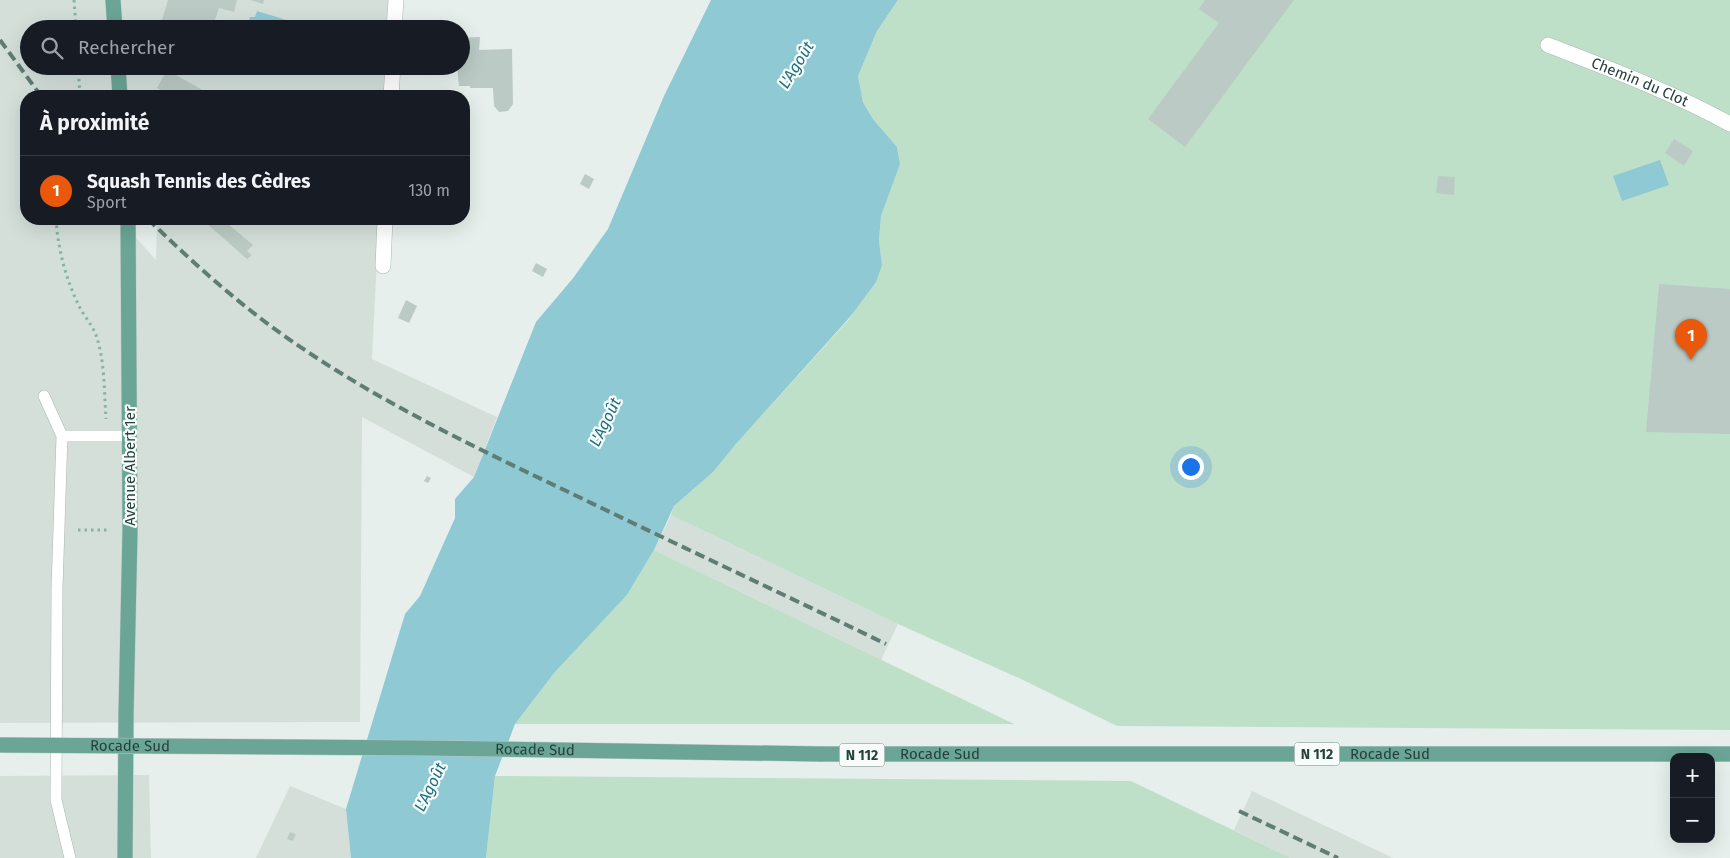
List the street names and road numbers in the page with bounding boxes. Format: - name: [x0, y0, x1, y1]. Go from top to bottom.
- street label: Chemin du Clot: [1589, 54, 1692, 111]
- street label: Avenue Albert 1er: [121, 406, 139, 526]
- street label: Rocade Sud: [90, 737, 170, 755]
- street label: Rocade Sud: [495, 740, 575, 759]
- road number: N 112: [1294, 742, 1340, 766]
- road number: N 112: [840, 744, 884, 766]
- street label: Rocade Sud: [900, 745, 980, 763]
- street label: Rocade Sud: [1350, 745, 1430, 763]

